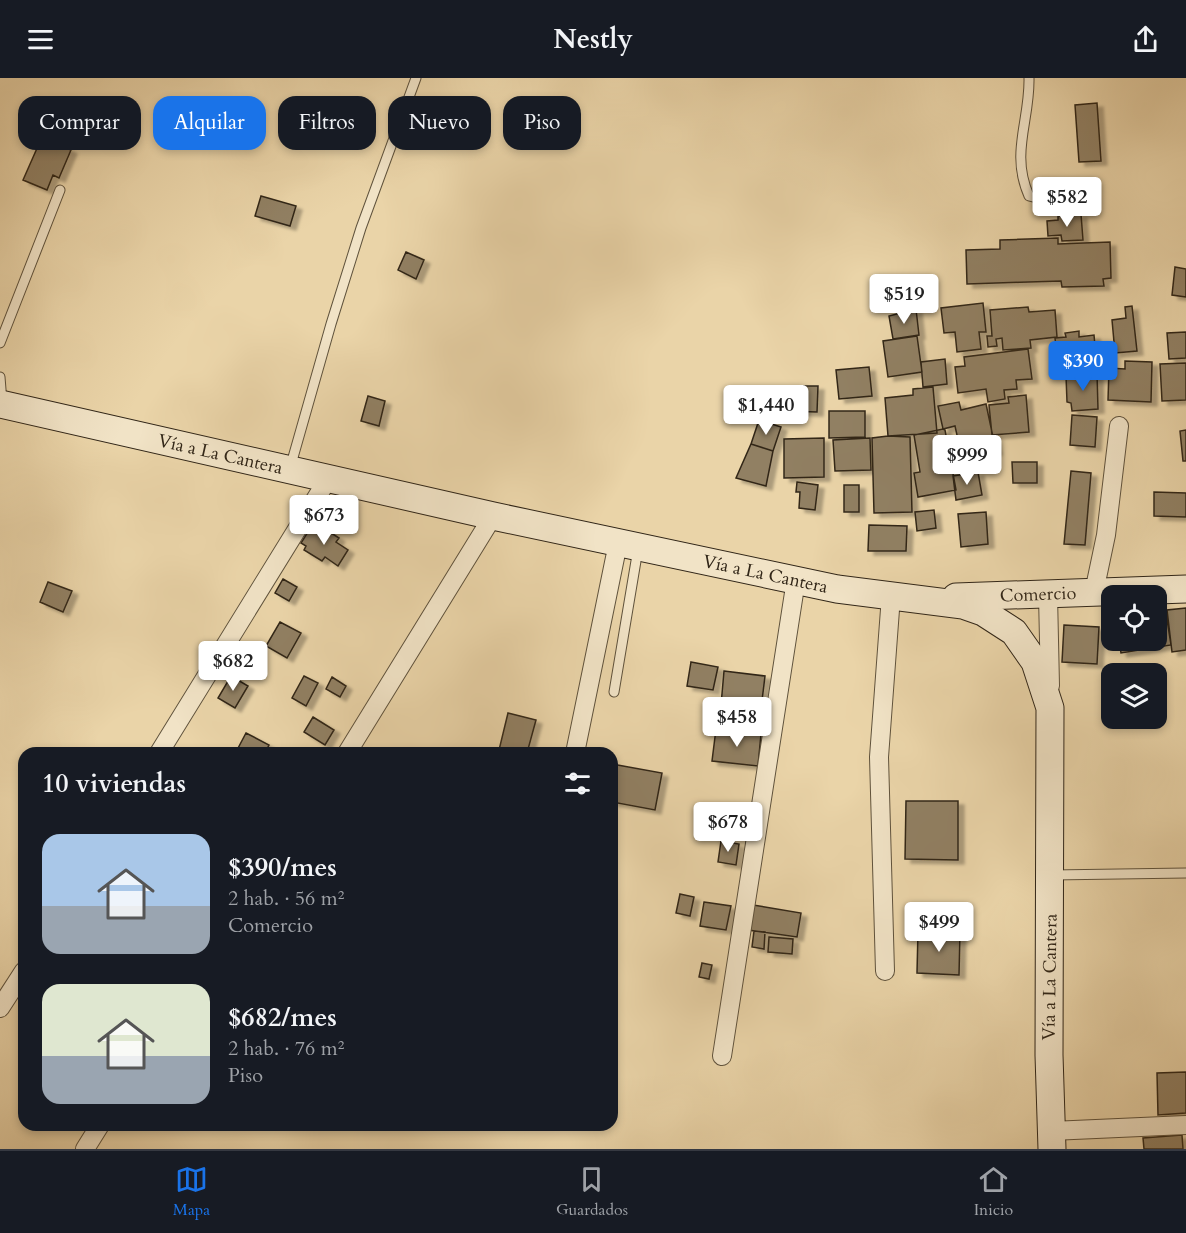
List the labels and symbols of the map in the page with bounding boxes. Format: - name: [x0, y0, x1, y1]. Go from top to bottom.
- pin: $582: [1031, 177, 1103, 228]
- pin: $519: [868, 274, 940, 325]
- pin: $390: [1047, 341, 1119, 392]
- pin: $1,440: [717, 385, 815, 436]
- street label: Vía a La Cantera: [156, 428, 285, 480]
- pin: $999: [931, 435, 1003, 486]
- pin: $673: [288, 495, 360, 546]
- street label: Vía a La Cantera: [701, 548, 830, 599]
- street label: Comercio: [999, 580, 1077, 608]
- pin: $682: [197, 641, 269, 692]
- pin: $458: [701, 697, 773, 748]
- pin: $678: [692, 802, 764, 853]
- pin: $499: [903, 902, 975, 953]
- street label: Vía a La Cantera: [1036, 913, 1064, 1041]

